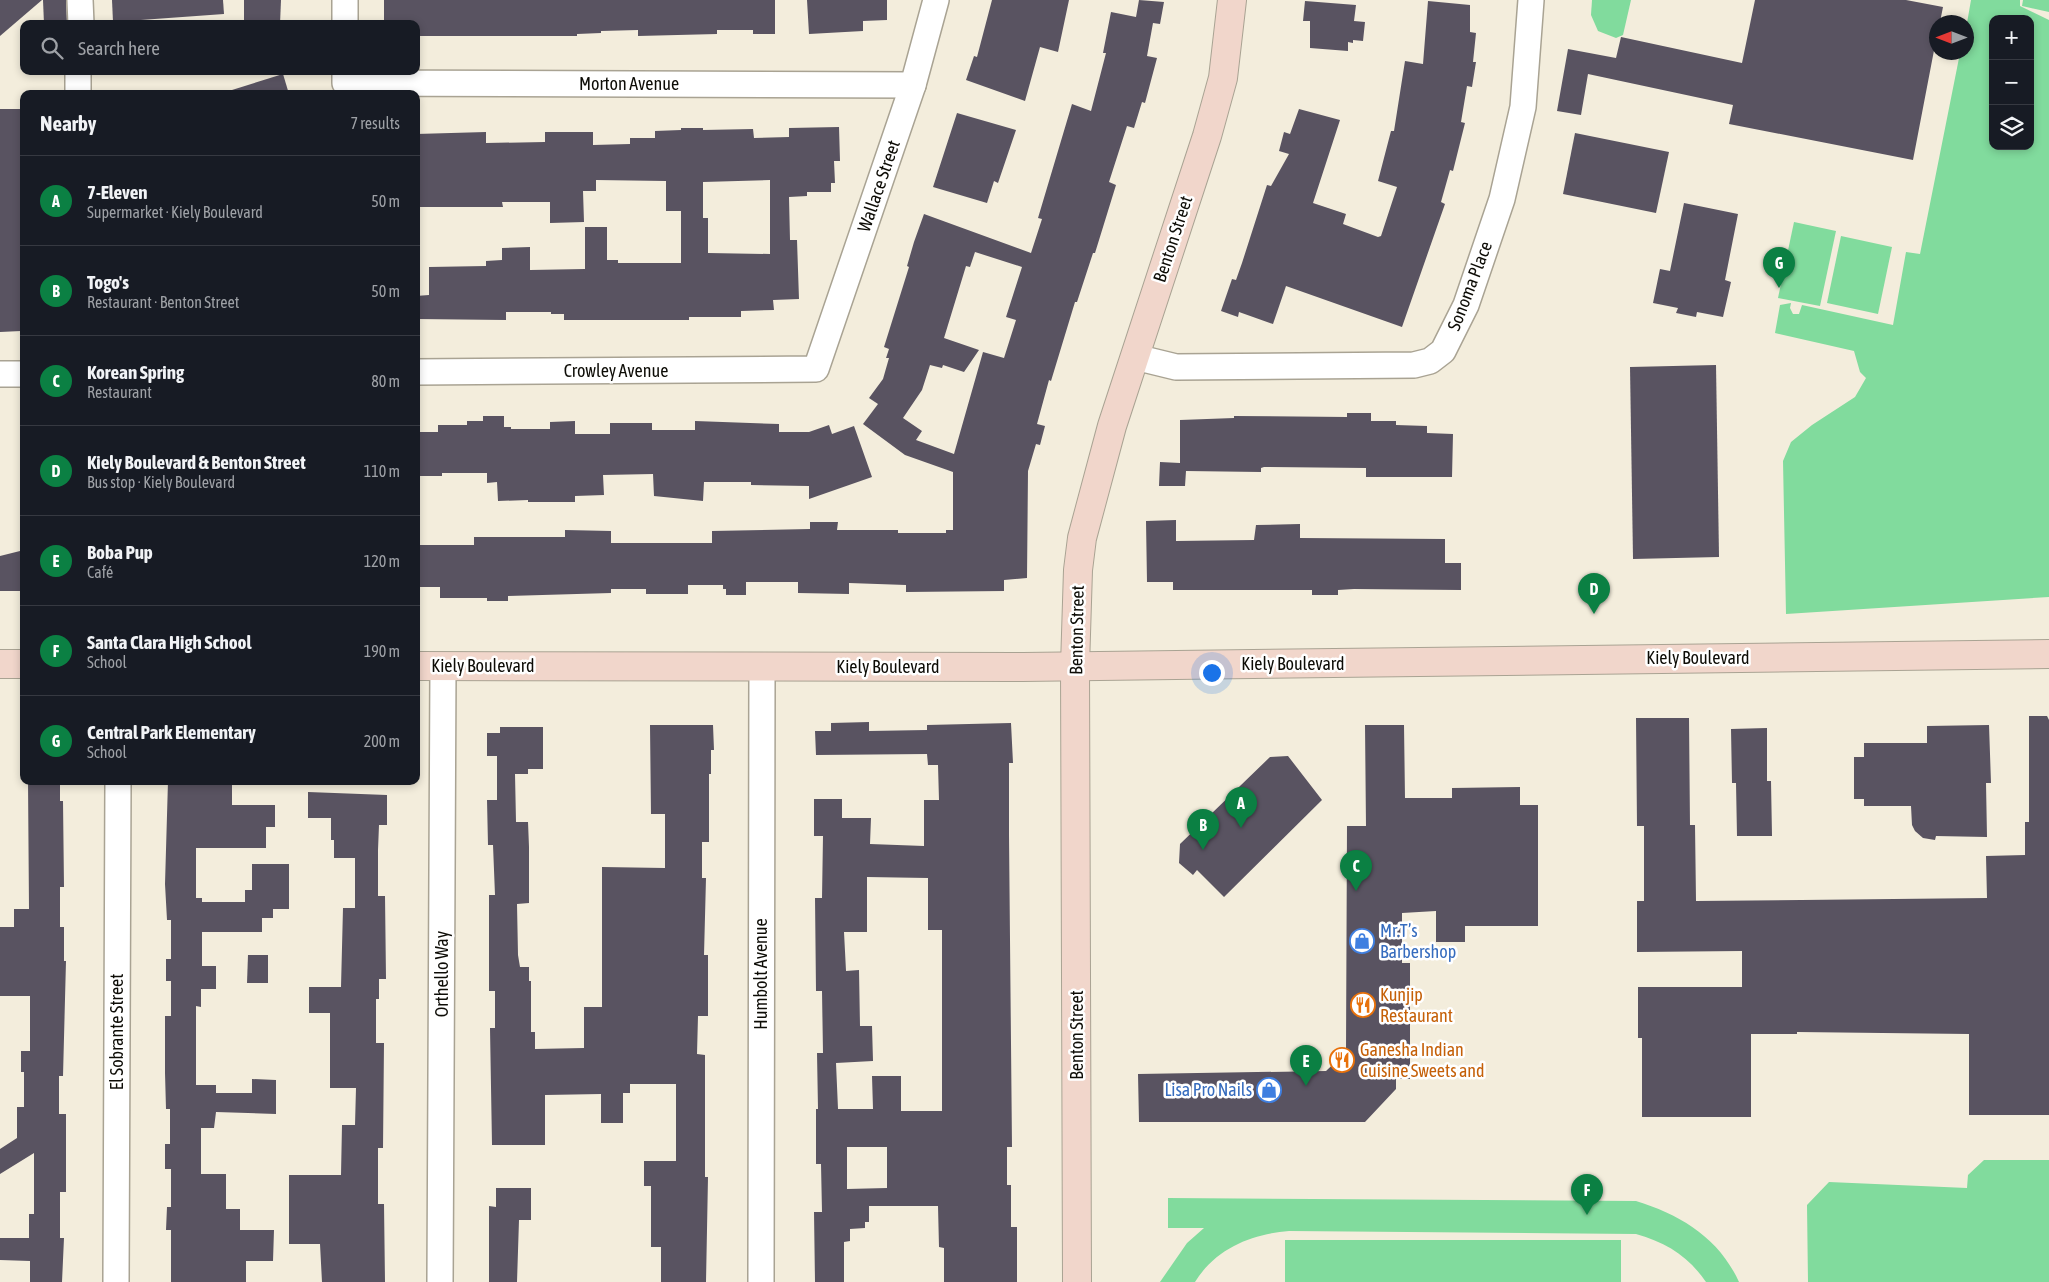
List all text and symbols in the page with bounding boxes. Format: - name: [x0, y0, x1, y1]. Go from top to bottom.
- north arrow: [1929, 15, 1974, 60]
- map controls: [1989, 15, 2034, 150]
- button: +: [1989, 15, 2034, 60]
- search box: [20, 20, 420, 75]
- icon: search: [38, 34, 66, 62]
- text: Search here: [78, 37, 160, 59]
- button: −: [1989, 60, 2034, 105]
- street label: Morton Avenue: [579, 73, 679, 94]
- button: layers: [1989, 105, 2034, 150]
- text: Nearby: [40, 111, 96, 135]
- text: 7 results: [350, 114, 400, 132]
- street label: Wallace Street: [853, 137, 904, 234]
- text: 7-Eleven: [87, 181, 148, 203]
- text: A: [52, 192, 60, 210]
- text: 50 m: [371, 192, 400, 210]
- street label: Benton Street: [1149, 193, 1196, 285]
- text: Supermarket · Kiely Boulevard: [87, 203, 263, 221]
- street label: Sonoma Place: [1443, 238, 1496, 333]
- pin: G: [1763, 247, 1795, 288]
- text: Togo's: [87, 271, 129, 293]
- text: B: [52, 282, 60, 300]
- text: 50 m: [371, 282, 400, 300]
- text: Restaurant · Benton Street: [87, 293, 239, 311]
- street label: Crowley Avenue: [564, 360, 668, 381]
- text: Korean Spring: [87, 361, 184, 383]
- text: C: [52, 372, 60, 390]
- text: 80 m: [371, 372, 400, 390]
- text: Restaurant: [87, 383, 152, 401]
- text: Kiely Boulevard & Benton Street: [87, 451, 306, 473]
- text: D: [52, 462, 60, 480]
- text: 110 m: [364, 462, 400, 480]
- text: Bus stop · Kiely Boulevard: [87, 473, 235, 491]
- text: Boba Pup: [87, 541, 153, 563]
- text: E: [53, 552, 59, 570]
- text: 120 m: [364, 552, 400, 570]
- text: Café: [87, 563, 113, 581]
- pin: D: [1578, 573, 1610, 614]
- street label: Benton Street: [1065, 585, 1088, 675]
- text: Santa Clara High School: [87, 631, 252, 653]
- text: F: [53, 642, 59, 660]
- text: 190 m: [364, 642, 400, 660]
- street label: Kiely Boulevard: [1646, 647, 1750, 668]
- text: School: [87, 653, 127, 671]
- street label: Kiely Boulevard: [1241, 653, 1345, 674]
- street label: Kiely Boulevard: [431, 655, 535, 676]
- street label: Kiely Boulevard: [836, 656, 940, 677]
- your location: [1199, 660, 1225, 686]
- text: Central Park Elementary: [87, 721, 256, 743]
- text: G: [52, 732, 60, 750]
- text: 200 m: [364, 732, 400, 750]
- text: School: [87, 743, 127, 761]
- pin: A: [1225, 787, 1257, 828]
- pin: B: [1187, 809, 1219, 850]
- pin: C: [1340, 850, 1372, 891]
- street label: Humbolt Avenue: [750, 918, 771, 1030]
- place label: Mr.T’s Barbershop: [1380, 920, 1456, 962]
- shop icon: Mr.T’s Barbershop: [1349, 928, 1375, 954]
- street label: Orthello Way: [431, 931, 452, 1017]
- street label: El Sobrante Street: [106, 974, 127, 1090]
- place label: Kunjip Restaurant: [1380, 984, 1453, 1026]
- street label: Benton Street: [1066, 990, 1087, 1080]
- restaurant icon: Kunjip Restaurant: [1350, 992, 1376, 1018]
- place label: Ganesha Indian Cuisine Sweets and: [1360, 1039, 1485, 1081]
- pin: E: [1290, 1045, 1322, 1086]
- restaurant icon: Ganesha Indian Cuisine Sweets and: [1329, 1047, 1355, 1073]
- shop icon: Lisa Pro Nails: [1256, 1077, 1282, 1103]
- place label: Lisa Pro Nails: [1164, 1079, 1252, 1100]
- pin: F: [1571, 1174, 1603, 1215]

